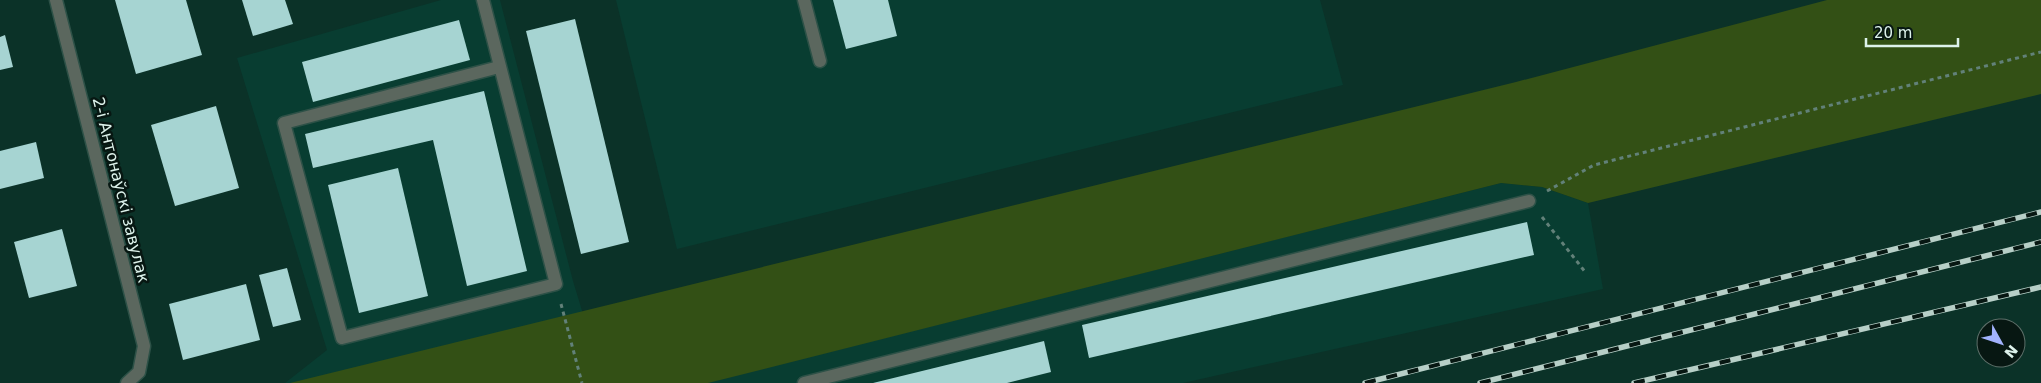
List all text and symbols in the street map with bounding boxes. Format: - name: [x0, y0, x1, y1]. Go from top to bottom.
- scale bar: [1866, 15, 1958, 47]
- text: 20 m: [1874, 24, 1912, 42]
- street label: 2-і Антонаўскі завулак: [89, 95, 153, 285]
- north arrow: [1976, 318, 2026, 368]
- text: N: [2001, 342, 2021, 361]

